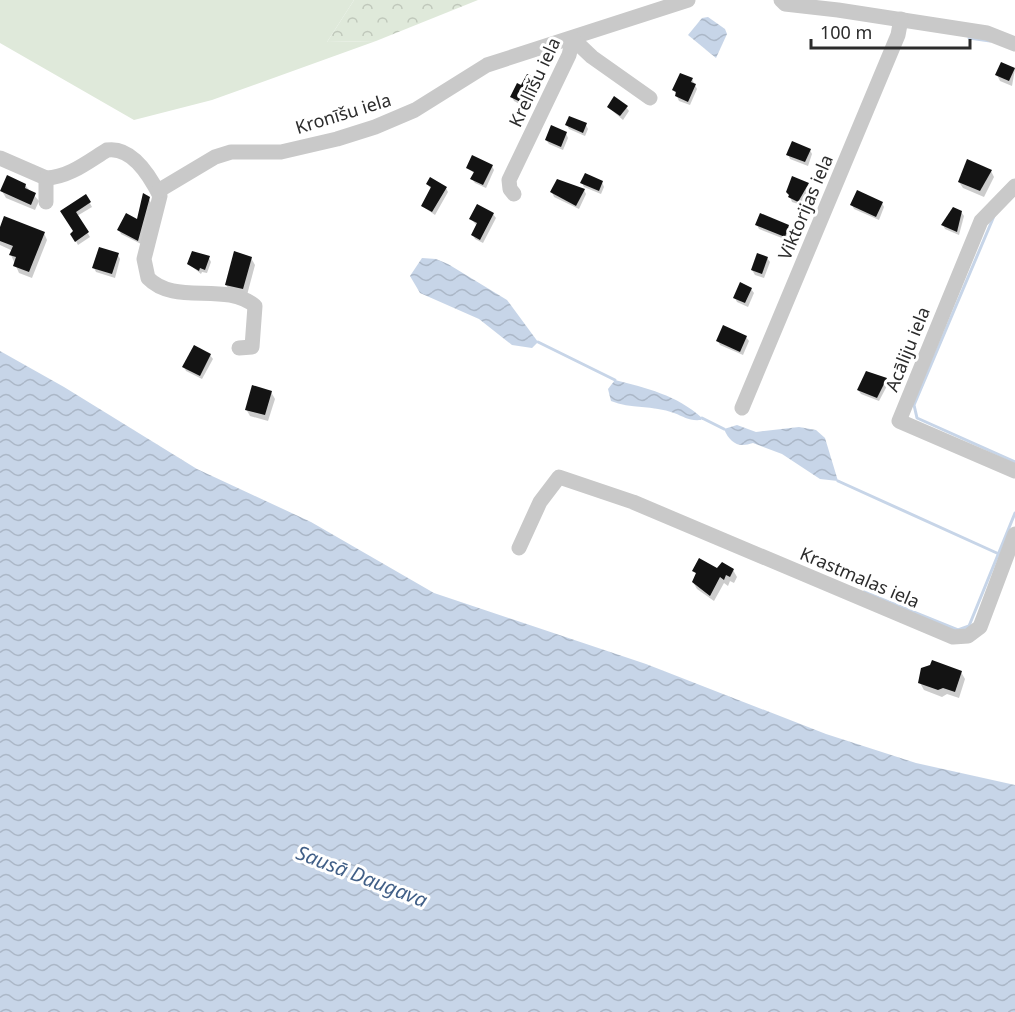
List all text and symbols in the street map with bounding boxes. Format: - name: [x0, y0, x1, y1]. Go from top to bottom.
- scale bar: [811, 12, 970, 50]
- text: 100 m: [820, 20, 872, 44]
- street label: Krellīšu iela: [503, 33, 565, 131]
- street label: Kronīšu iela: [292, 87, 394, 139]
- street label: Viktorijas iela: [772, 151, 838, 263]
- street label: Acāliju iela: [879, 303, 935, 395]
- street label: Krastmalas iela: [796, 541, 924, 613]
- water label: Sausā Daugava: [293, 839, 431, 913]

